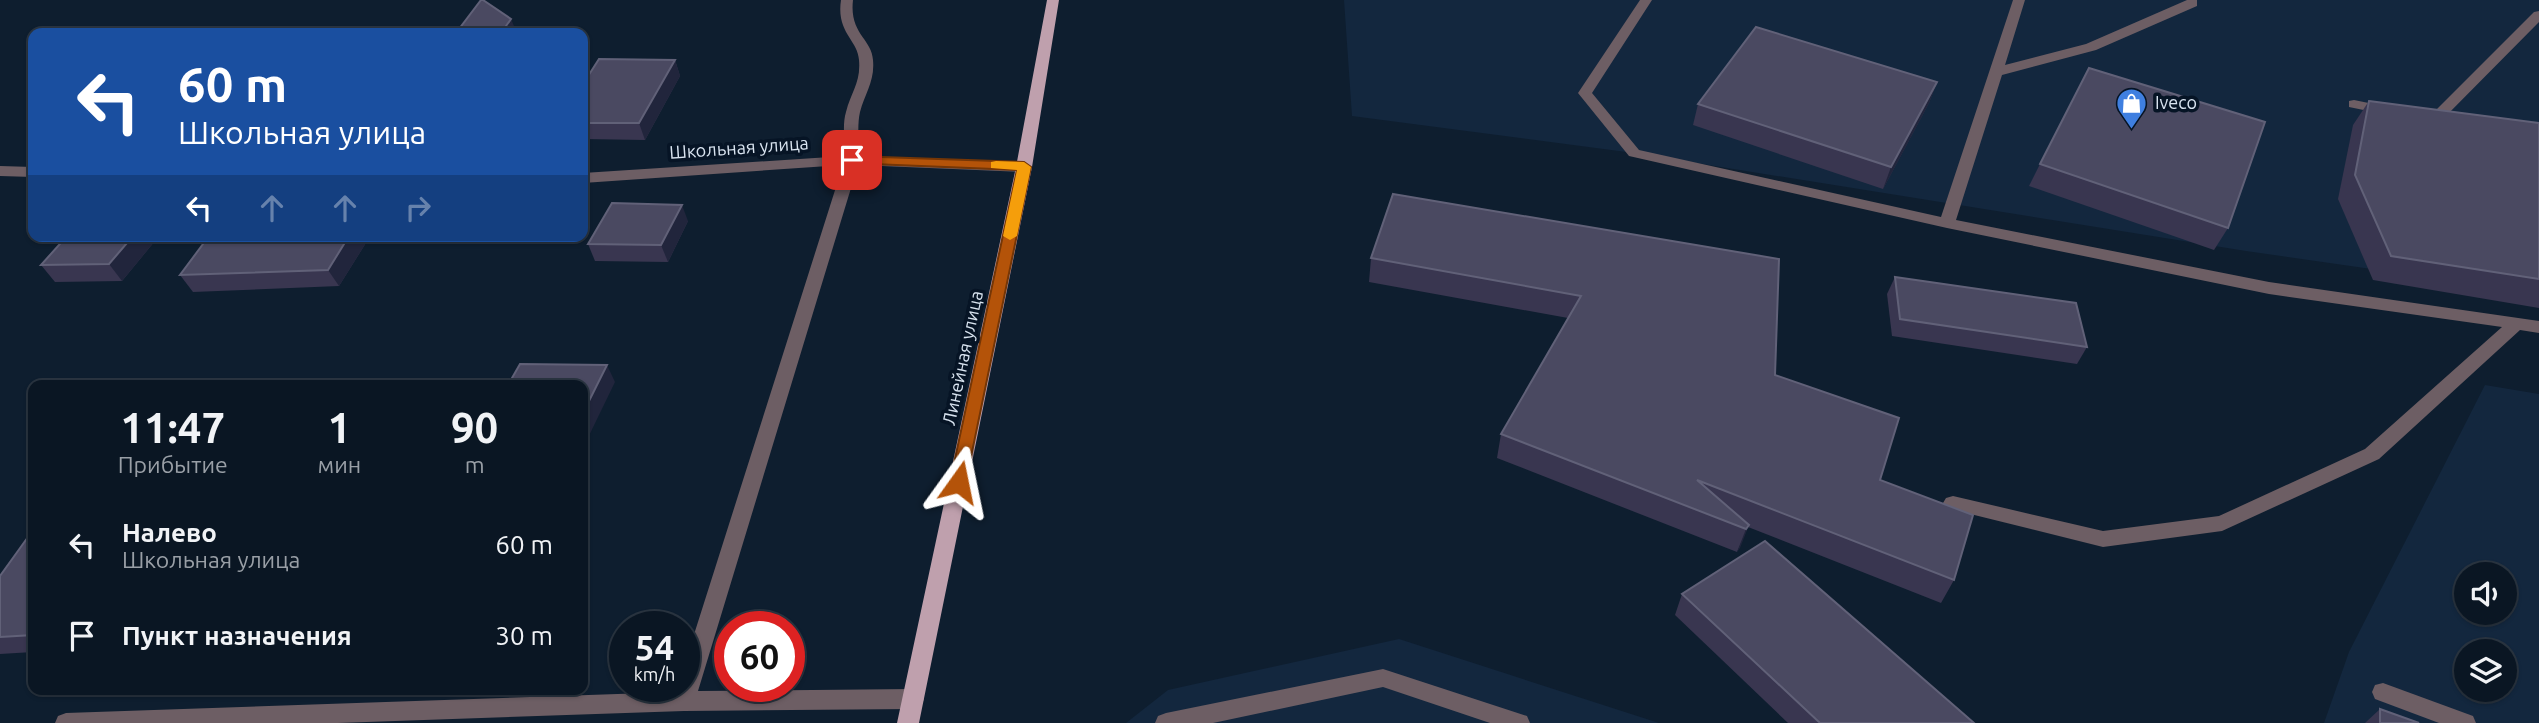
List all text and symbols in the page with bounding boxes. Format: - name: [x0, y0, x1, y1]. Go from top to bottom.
- icon: left: [63, 56, 154, 147]
- text: 60 m: [178, 56, 287, 111]
- shop icon: Iveco: [2115, 86, 2149, 130]
- place label: Iveco: [2155, 92, 2197, 112]
- text: Школьная улица: [178, 114, 426, 150]
- pin: [822, 130, 882, 190]
- street label: Школьная улица: [669, 132, 809, 162]
- icon: arrive: [833, 141, 871, 179]
- icon: left: [180, 189, 218, 227]
- icon: ahead: [253, 189, 291, 227]
- icon: ahead: [326, 189, 364, 227]
- icon: right: [399, 189, 437, 227]
- street label: Линейная улица: [938, 289, 986, 427]
- text: 11:47: [120, 404, 225, 451]
- text: 1: [327, 404, 351, 451]
- text: 90: [451, 404, 498, 451]
- position arrow: [922, 445, 996, 519]
- text: Прибытие: [118, 452, 228, 477]
- text: мин: [317, 452, 361, 477]
- text: m: [465, 452, 485, 477]
- text: Налево: [122, 518, 217, 547]
- icon: left: [63, 526, 101, 564]
- text: 60 m: [495, 530, 553, 559]
- text: Школьная улица: [122, 547, 300, 572]
- map controls: [2454, 562, 2517, 702]
- button: sound: [2454, 562, 2517, 625]
- speed limit sign: 60: [714, 611, 805, 702]
- icon: arrive: [63, 617, 101, 655]
- text: Пункт назначения: [122, 621, 352, 650]
- text: 30 m: [495, 621, 553, 650]
- text: 54: [635, 627, 674, 667]
- button: layers: [2454, 639, 2517, 702]
- text: km/h: [634, 664, 675, 684]

